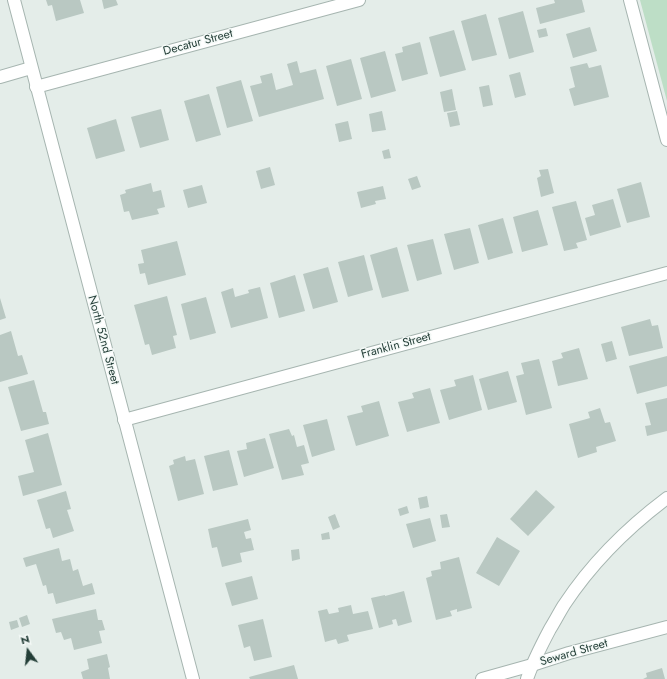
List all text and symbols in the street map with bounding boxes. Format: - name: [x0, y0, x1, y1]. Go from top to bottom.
- street label: Decatur Street: [162, 27, 234, 59]
- street label: North 52nd Street: [84, 294, 122, 386]
- street label: Franklin Street: [360, 330, 432, 362]
- north arrow: [8, 631, 48, 671]
- text: N: [19, 631, 31, 648]
- street label: Seward Street: [539, 636, 609, 670]

